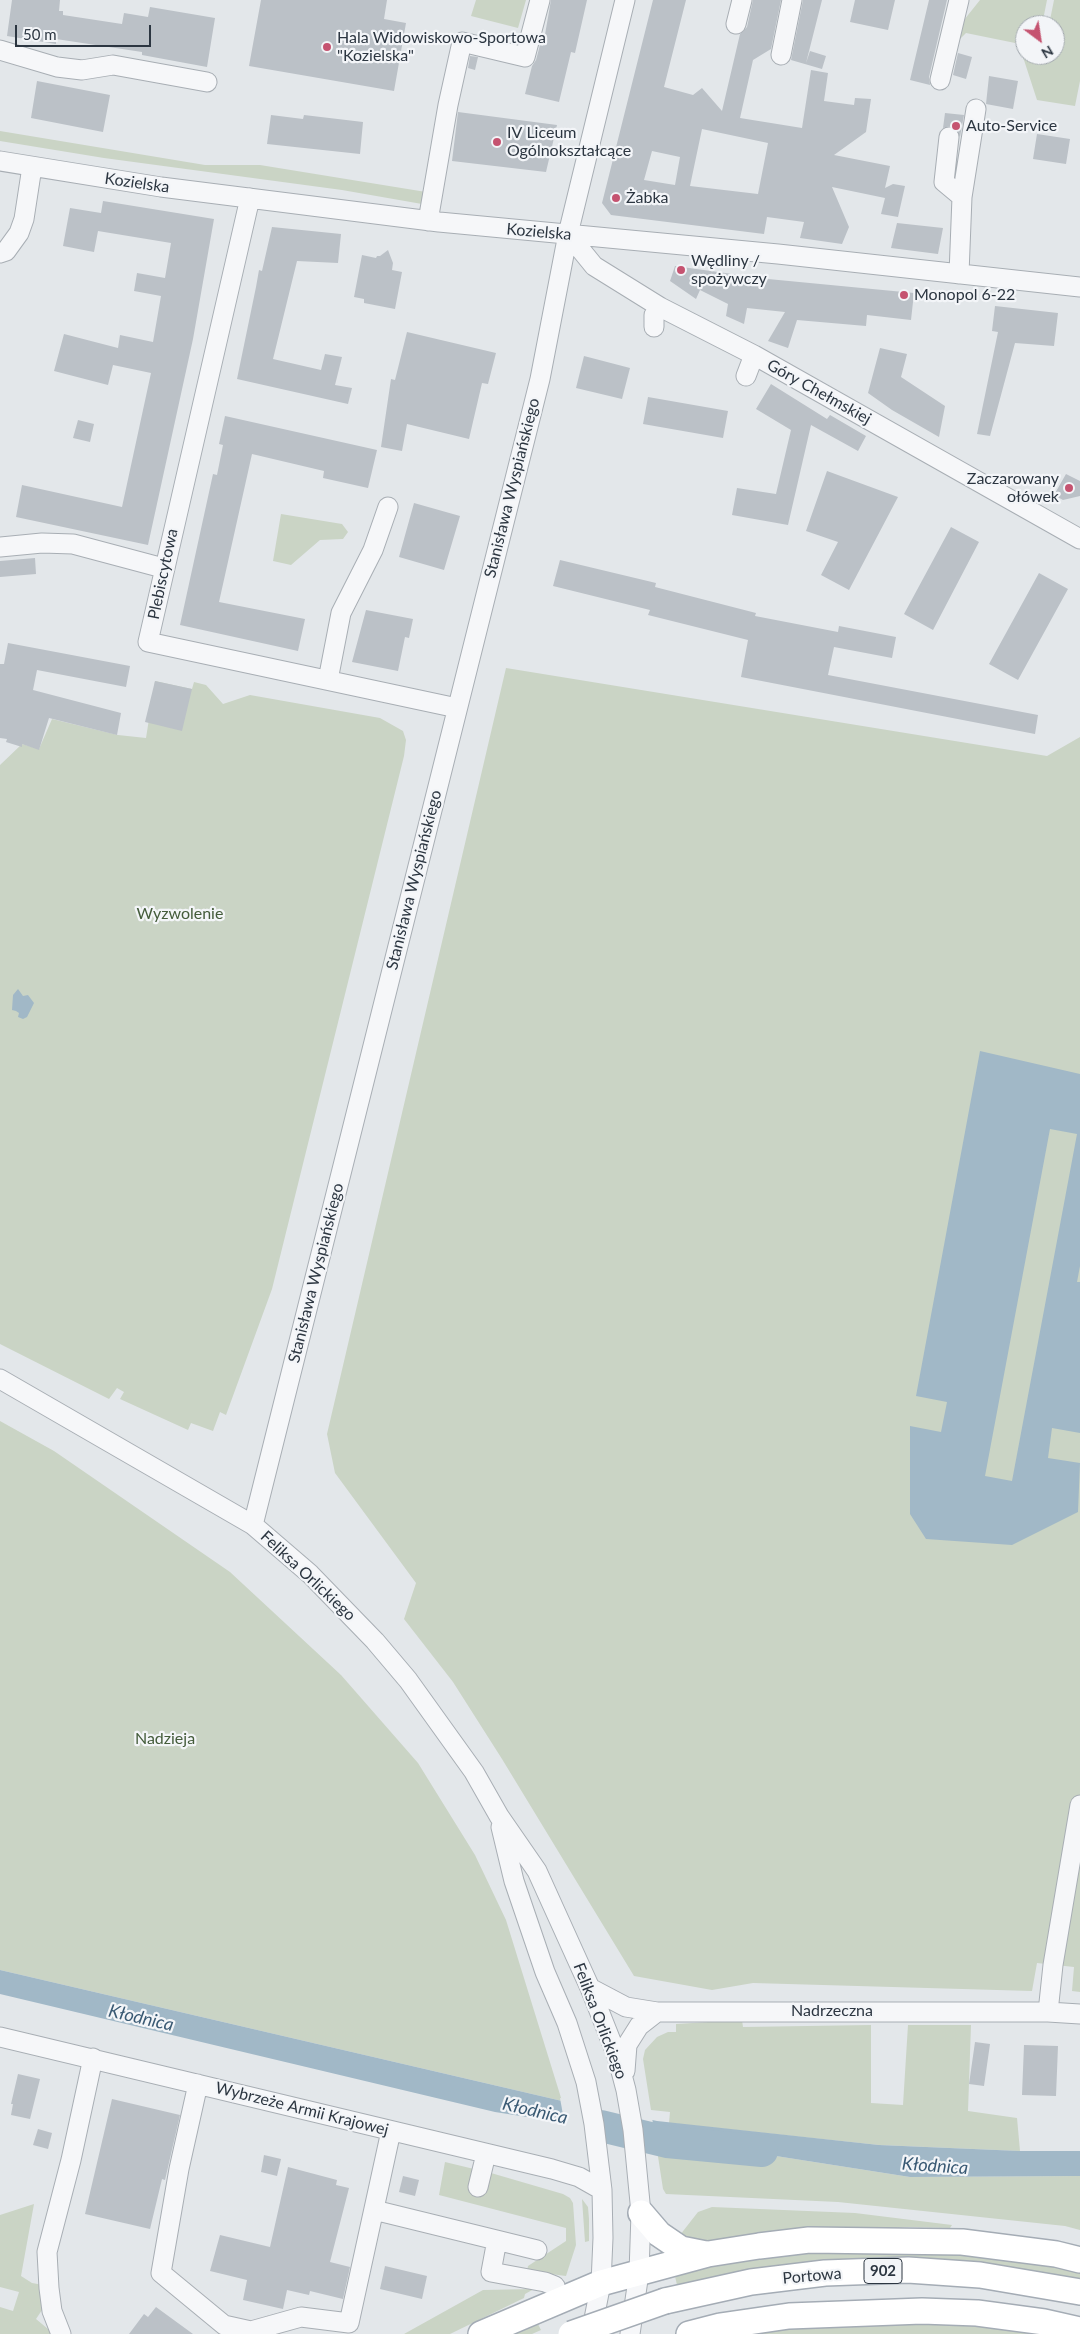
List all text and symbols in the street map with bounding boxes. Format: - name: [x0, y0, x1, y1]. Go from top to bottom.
- scale bar: [18, 15, 154, 47]
- north arrow: [1015, 15, 1065, 65]
- text: 50 m: [23, 25, 57, 43]
- place label: Hala Widowiskowo-Sportowa "Kozielska": [337, 28, 546, 66]
- marker: Hala Widowiskowo-Sportowa "Kozielska": [321, 41, 333, 53]
- text: N: [1038, 42, 1056, 62]
- place label: Auto-Service: [966, 116, 1057, 136]
- marker: Auto-Service: [950, 120, 962, 132]
- place label: IV Liceum Ogólnokształcące: [507, 123, 631, 161]
- marker: IV Liceum Ogólnokształcące: [491, 136, 503, 148]
- street label: Kozielska: [103, 169, 171, 197]
- place label: Żabka: [626, 188, 669, 208]
- marker: Żabka: [610, 192, 622, 204]
- street label: Kozielska: [506, 220, 572, 244]
- place label: Wędliny / spożywczy: [691, 251, 767, 289]
- marker: Wędliny / spożywczy: [675, 264, 687, 276]
- place label: Monopol 6-22: [914, 285, 1015, 305]
- marker: Monopol 6-22: [898, 289, 910, 301]
- street label: Góry Chełmskiej: [764, 355, 874, 429]
- street label: Stanisława Wyspiańskiego: [480, 396, 544, 580]
- place label: Zaczarowany ołówek: [967, 469, 1059, 507]
- marker: Zaczarowany ołówek: [1063, 482, 1075, 494]
- street label: Plebiscytowa: [144, 527, 182, 621]
- street label: Stanisława Wyspiańskiego: [382, 788, 446, 972]
- park label: Wyzwolenie: [137, 904, 223, 924]
- street label: Stanisława Wyspiańskiego: [284, 1181, 348, 1365]
- street label: Feliksa Orlickiego: [257, 1527, 359, 1625]
- park label: Nadzieja: [135, 1729, 195, 1749]
- street label: Feliksa Orlickiego: [569, 1960, 631, 2082]
- water label: Kłodnica: [106, 2000, 176, 2036]
- street label: Nadrzeczna: [791, 2001, 873, 2021]
- street label: Wybrzeże Armii Krajowej: [213, 2078, 391, 2140]
- water label: Kłodnica: [500, 2093, 570, 2129]
- water label: Kłodnica: [901, 2153, 969, 2179]
- road number: 902: [864, 2258, 902, 2284]
- street label: Portowa: [782, 2264, 842, 2288]

